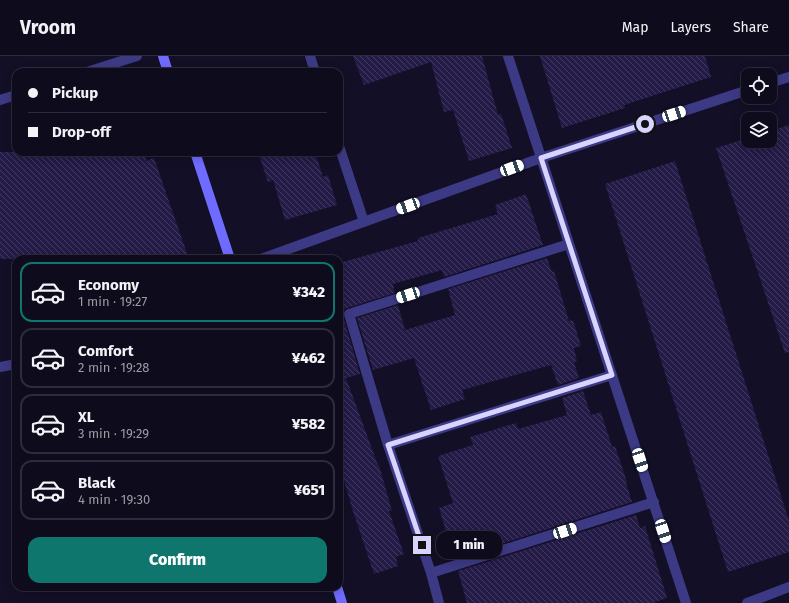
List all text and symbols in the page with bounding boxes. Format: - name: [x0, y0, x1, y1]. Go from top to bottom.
- text: Vroom: [20, 16, 76, 39]
- text: Map: [622, 19, 648, 36]
- text: Layers: [670, 19, 711, 36]
- text: Share: [733, 19, 769, 36]
- map controls: [741, 68, 777, 148]
- button: locate: [741, 68, 777, 104]
- text: Pickup: [52, 84, 98, 102]
- car: [661, 105, 687, 123]
- button: layers: [741, 112, 777, 148]
- route start: [636, 115, 654, 133]
- text: Drop-off: [52, 123, 111, 141]
- car: [499, 158, 525, 178]
- car: [395, 196, 421, 216]
- icon: car: [30, 274, 66, 310]
- text: Economy: [78, 276, 139, 294]
- text: ¥342: [293, 283, 325, 301]
- car: [395, 286, 421, 304]
- text: 1 min · 19:27: [78, 294, 147, 309]
- icon: car: [30, 340, 66, 376]
- text: Comfort: [78, 342, 134, 360]
- text: ¥462: [292, 349, 325, 367]
- text: 2 min · 19:28: [78, 360, 150, 375]
- icon: car: [30, 406, 66, 442]
- text: XL: [78, 408, 94, 426]
- text: ¥582: [292, 415, 325, 433]
- text: 3 min · 19:29: [78, 426, 149, 441]
- car: [631, 447, 649, 473]
- icon: car: [30, 472, 66, 508]
- text: Black: [78, 474, 115, 492]
- text: ¥651: [294, 481, 325, 499]
- text: 4 min · 19:30: [78, 492, 150, 507]
- car: [654, 518, 672, 544]
- car: [552, 522, 578, 540]
- callout: 1 min: [436, 531, 502, 559]
- route end: [413, 536, 431, 554]
- button: Confirm: [28, 537, 327, 583]
- text: 1 min: [453, 537, 485, 552]

